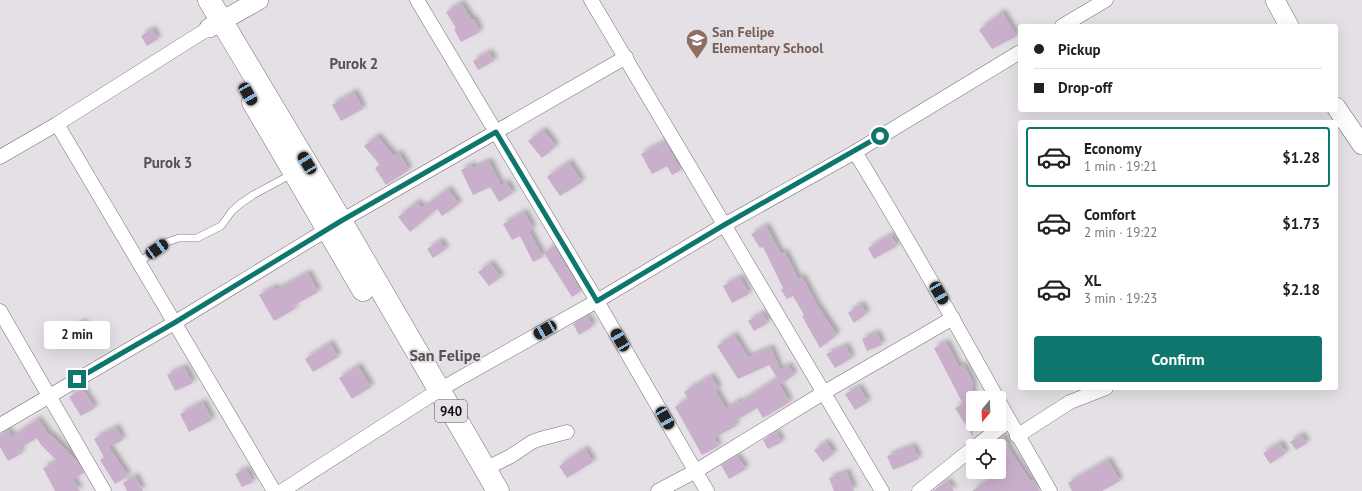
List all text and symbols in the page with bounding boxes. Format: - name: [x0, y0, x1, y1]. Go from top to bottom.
- place label: San Felipe Elementary School: [712, 23, 824, 57]
- school or university icon: San Felipe Elementary School: [684, 27, 710, 60]
- text: Pickup: [1058, 40, 1101, 59]
- district label: Purok 2: [330, 54, 378, 73]
- text: Drop-off: [1058, 78, 1112, 97]
- car: [237, 81, 259, 107]
- route start: [871, 127, 889, 145]
- icon: car: [1036, 139, 1072, 175]
- text: Economy: [1084, 139, 1142, 158]
- text: $1.28: [1282, 148, 1320, 167]
- car: [296, 150, 318, 176]
- district label: Purok 3: [144, 153, 192, 172]
- text: 1 min · 19:21: [1084, 158, 1157, 175]
- icon: car: [1036, 205, 1072, 241]
- text: Comfort: [1084, 205, 1136, 224]
- text: $1.73: [1282, 214, 1320, 233]
- text: 2 min · 19:22: [1084, 224, 1157, 241]
- car: [144, 237, 170, 261]
- icon: car: [1036, 271, 1072, 307]
- text: XL: [1084, 271, 1101, 290]
- car: [928, 280, 950, 306]
- text: $2.18: [1282, 280, 1320, 299]
- text: 3 min · 19:23: [1084, 290, 1157, 307]
- car: [532, 319, 558, 341]
- callout: 2 min: [44, 321, 110, 349]
- text: 2 min: [61, 326, 93, 343]
- car: [609, 327, 631, 353]
- button: Confirm: [1034, 336, 1322, 382]
- district label: San Felipe: [409, 345, 481, 365]
- route end: [68, 370, 86, 388]
- north arrow: [966, 391, 1006, 431]
- map controls: [966, 391, 1006, 479]
- road number: 940: [435, 400, 467, 422]
- car: [654, 405, 676, 431]
- button: locate: [966, 439, 1006, 479]

